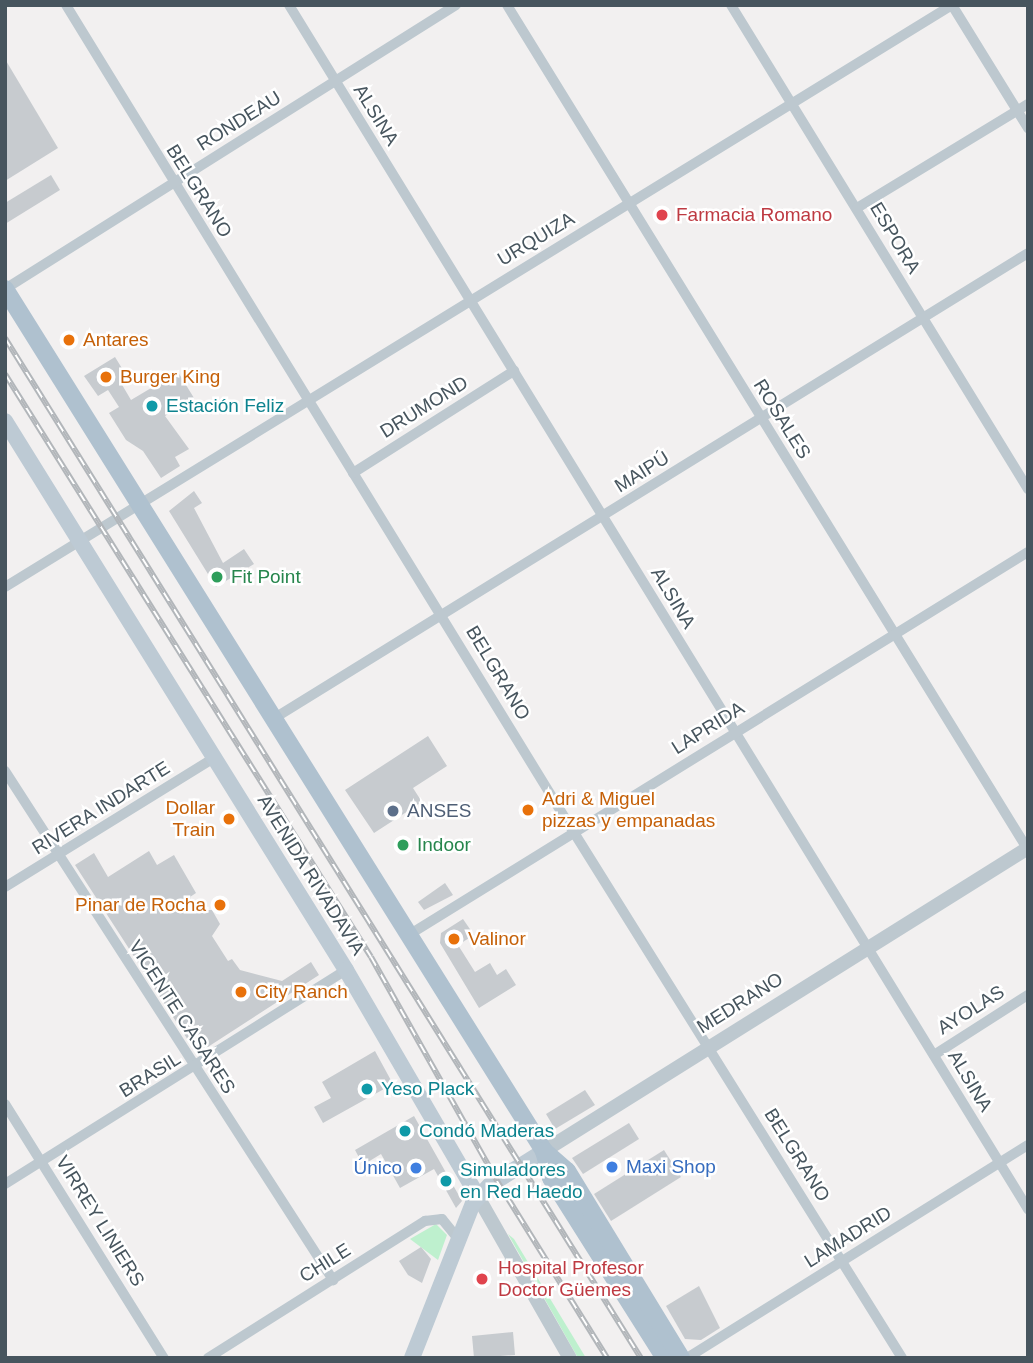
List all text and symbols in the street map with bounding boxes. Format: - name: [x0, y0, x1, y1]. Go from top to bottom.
- street label: ALSINA: [348, 80, 404, 150]
- street label: RONDEAU: [193, 86, 285, 156]
- street label: BELGRANO: [161, 140, 237, 242]
- street label: ESPORA: [865, 198, 925, 278]
- place label: Farmacia Romano: [676, 204, 832, 226]
- street label: URQUIZA: [493, 207, 579, 271]
- marker: Farmacia Romano: [654, 207, 670, 223]
- place label: Antares: [83, 329, 148, 351]
- marker: Antares: [61, 332, 77, 348]
- place label: Burger King: [120, 366, 220, 388]
- marker: Burger King: [98, 369, 114, 385]
- street label: DRUMOND: [376, 371, 472, 443]
- street label: ROSALES: [749, 375, 815, 463]
- place label: Estación Feliz: [166, 395, 284, 417]
- marker: Estación Feliz: [144, 398, 160, 414]
- street label: MAIPÚ: [610, 446, 674, 498]
- street label: ALSINA: [646, 563, 700, 633]
- place label: Fit Point: [231, 566, 301, 588]
- marker: Fit Point: [209, 569, 225, 585]
- street label: BELGRANO: [461, 622, 535, 724]
- street label: LAPRIDA: [667, 697, 749, 759]
- street label: RIVERA INDARTE: [28, 756, 174, 860]
- place label: Adri & Miguel pizzas y empanadas: [542, 788, 715, 832]
- street label: AVENIDA RIVADAVIA: [252, 790, 370, 960]
- place label: Dollar Train: [165, 797, 215, 841]
- place label: ANSES: [407, 800, 471, 822]
- marker: Adri & Miguel pizzas y empanadas: [520, 802, 536, 818]
- marker: ANSES: [385, 803, 401, 819]
- marker: Dollar Train: [221, 811, 237, 827]
- place label: Indoor: [417, 834, 471, 856]
- marker: Indoor: [395, 837, 411, 853]
- place label: Pinar de Rocha: [75, 894, 206, 916]
- marker: Pinar de Rocha: [212, 897, 228, 913]
- place label: Valinor: [468, 928, 526, 950]
- marker: Valinor: [446, 931, 462, 947]
- street label: VICENTE CASARES: [124, 936, 240, 1098]
- street label: MEDRANO: [693, 968, 787, 1038]
- place label: City Ranch: [255, 981, 348, 1003]
- street label: AYOLAS: [933, 981, 1009, 1039]
- marker: City Ranch: [233, 984, 249, 1000]
- street label: ALSINA: [943, 1046, 997, 1116]
- street label: BRASIL: [115, 1047, 185, 1103]
- place label: Yeso Plack: [381, 1078, 474, 1100]
- marker: Yeso Plack: [359, 1081, 375, 1097]
- street label: BELGRANO: [759, 1104, 835, 1206]
- place label: Condó Maderas: [419, 1120, 554, 1142]
- marker: Condó Maderas: [397, 1123, 413, 1139]
- street label: VIRREY LINIERS: [51, 1151, 149, 1291]
- place label: Maxi Shop: [626, 1156, 716, 1178]
- place label: Único: [353, 1157, 402, 1179]
- place label: Simuladores en Red Haedo: [460, 1159, 583, 1203]
- marker: Maxi Shop: [604, 1159, 620, 1175]
- marker: Único: [408, 1160, 424, 1176]
- marker: Simuladores en Red Haedo: [438, 1173, 454, 1189]
- street label: LAMADRID: [800, 1201, 896, 1273]
- street label: CHILE: [295, 1239, 355, 1287]
- place label: Hospital Profesor Doctor Güemes: [498, 1257, 644, 1301]
- marker: Hospital Profesor Doctor Güemes: [472, 1269, 492, 1289]

